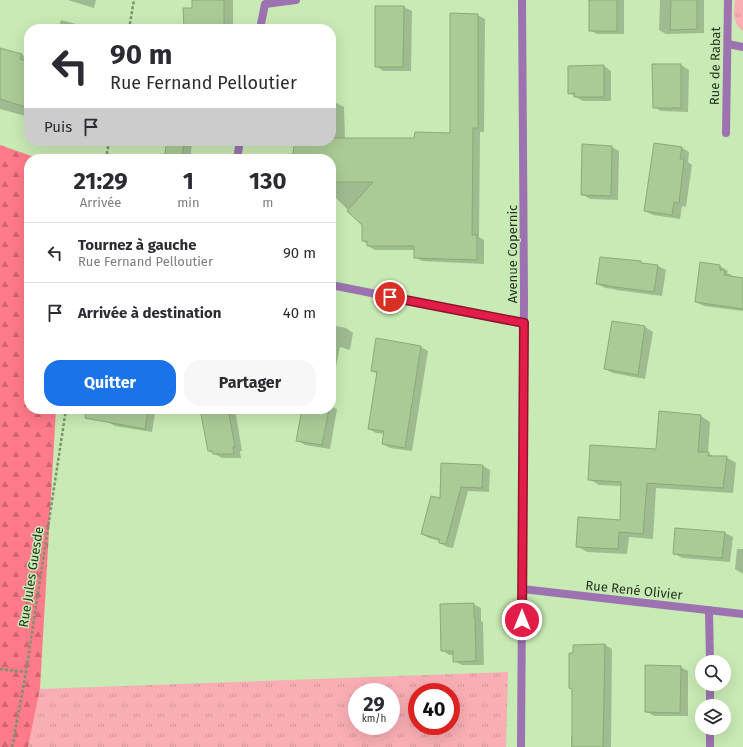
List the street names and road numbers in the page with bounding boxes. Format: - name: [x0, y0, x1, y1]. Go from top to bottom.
- street label: Rue de Rabat: [707, 26, 723, 105]
- street label: Avenue Copernic: [505, 205, 520, 303]
- street label: Rue Jules Guesde: [16, 526, 46, 628]
- street label: Rue René Olivier: [585, 577, 683, 603]

